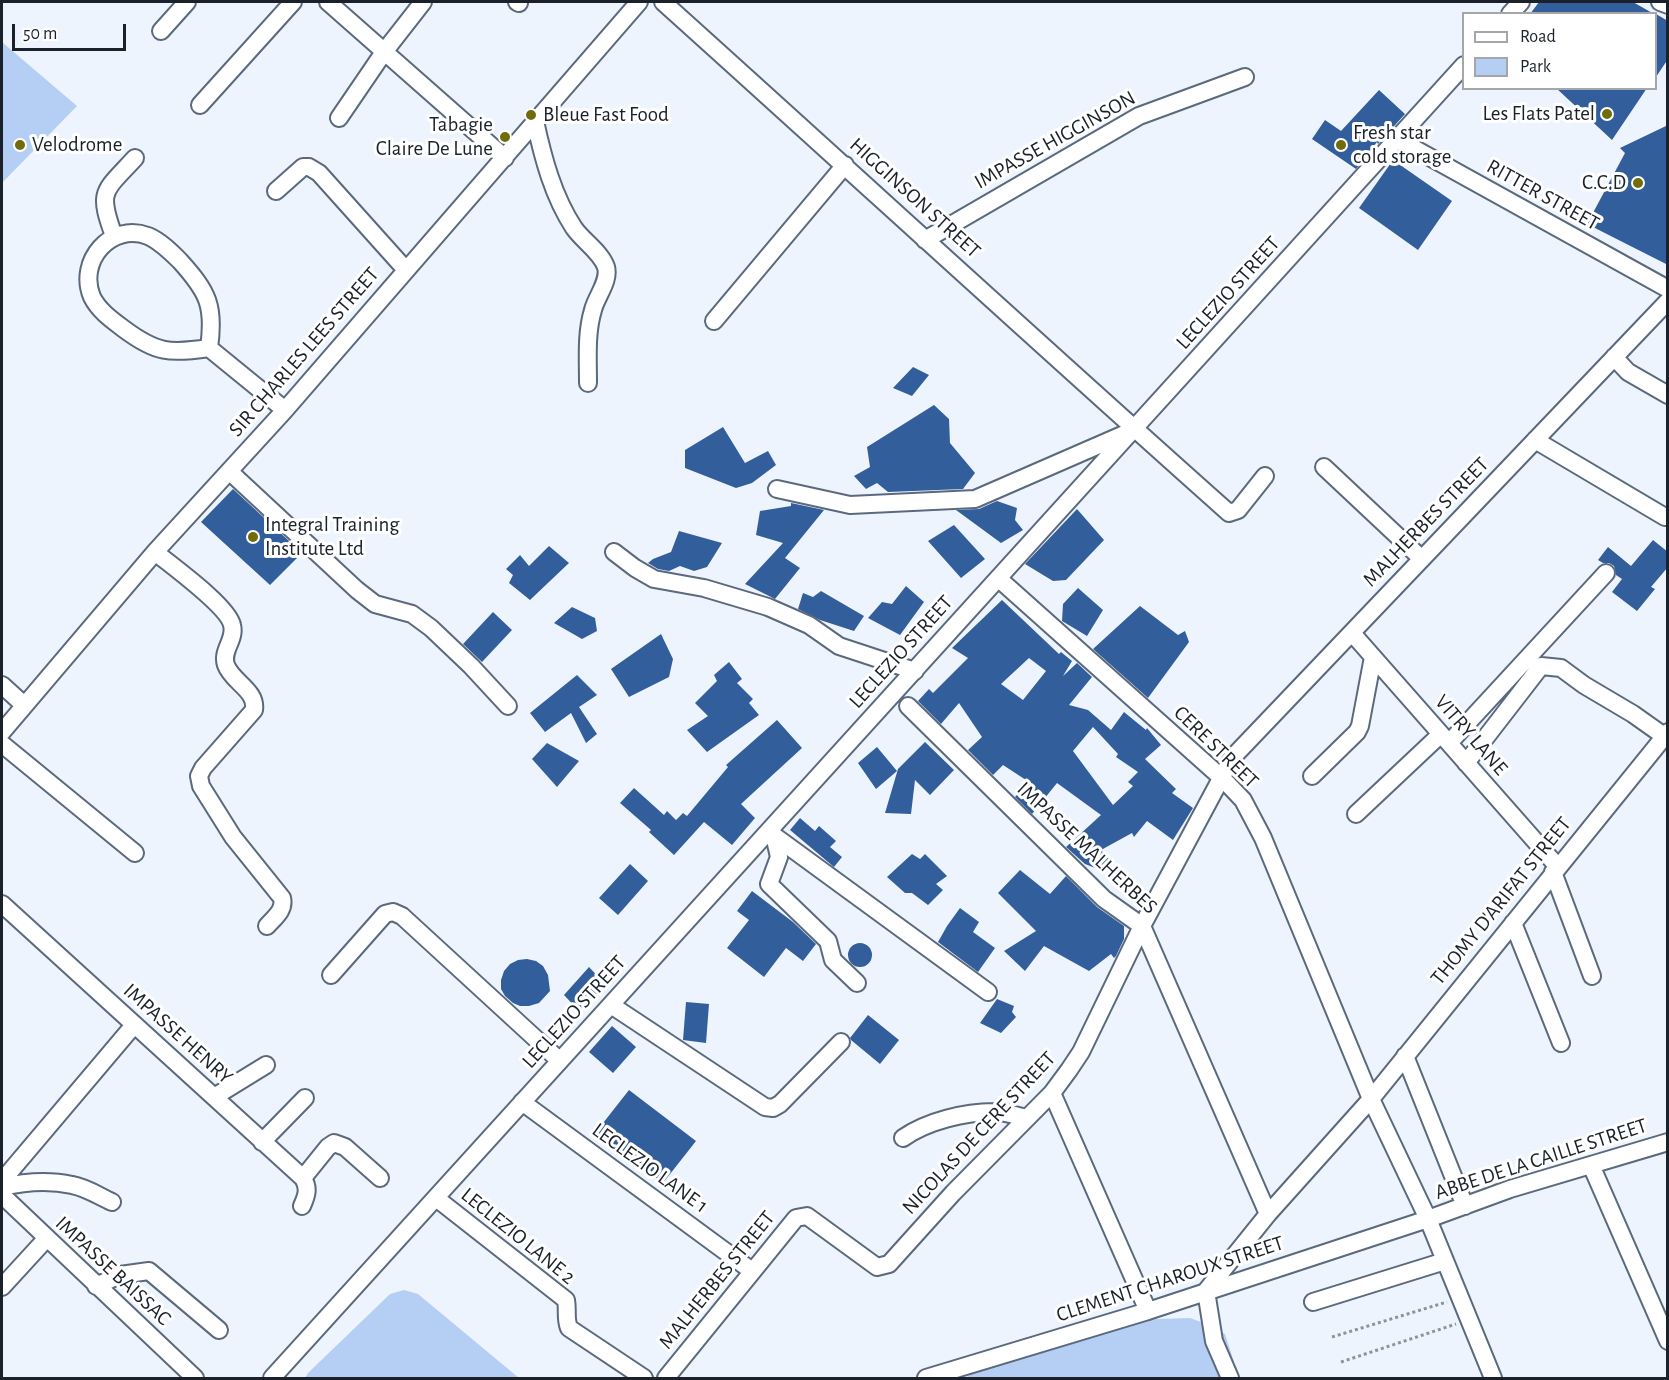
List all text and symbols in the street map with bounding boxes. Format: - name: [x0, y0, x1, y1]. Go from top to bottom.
- scale bar: [15, 12, 129, 50]
- legend: [1462, 12, 1657, 90]
- text: 50 m: [23, 25, 57, 43]
- text: Road: [1520, 28, 1556, 46]
- text: Park: [1520, 58, 1551, 76]
- street label: IMPASSE HIGGINSON: [970, 85, 1140, 195]
- place label: Les Flats Patel: [1482, 101, 1595, 127]
- place label: Bleue Fast Food: [543, 102, 669, 128]
- marker: Les Flats Patel: [1600, 107, 1614, 121]
- marker: Bleue Fast Food: [524, 108, 538, 122]
- place label: Tabagie Claire De Lune: [376, 112, 493, 162]
- place label: Fresh star cold storage: [1353, 120, 1451, 170]
- marker: Tabagie Claire De Lune: [498, 130, 512, 144]
- place label: Velodrome: [32, 132, 122, 158]
- street label: HIGGINSON STREET: [844, 132, 986, 264]
- marker: Velodrome: [13, 138, 27, 152]
- marker: Fresh star cold storage: [1334, 138, 1348, 152]
- street label: RITTER STREET: [1482, 154, 1604, 236]
- place label: C.C.D: [1582, 170, 1626, 196]
- marker: C.C.D: [1631, 176, 1645, 190]
- street label: LECLEZIO STREET: [1171, 231, 1285, 355]
- street label: SIR CHARLES LEES STREET: [224, 262, 384, 442]
- street label: MALHERBES STREET: [1358, 452, 1494, 592]
- place label: Integral Training Institute Ltd: [265, 512, 400, 562]
- marker: Integral Training Institute Ltd: [246, 530, 260, 544]
- street label: LECLEZIO STREET: [844, 590, 958, 714]
- street label: VITRY LANE: [1429, 690, 1513, 780]
- street label: CERE STREET: [1168, 700, 1264, 794]
- street label: IMPASSE MALHERBES: [1012, 777, 1162, 919]
- street label: THOMY D'ARIFAT STREET: [1425, 812, 1577, 990]
- street label: LECLEZIO STREET: [517, 950, 631, 1074]
- street label: IMPASSE HENRY: [118, 978, 238, 1090]
- street label: NICOLAS DE CERE STREET: [897, 1046, 1061, 1220]
- street label: ABBE DE LA CAILLE STREET: [1432, 1113, 1650, 1205]
- street label: LECLEZIO LANE 1: [587, 1117, 713, 1219]
- street label: LECLEZIO LANE 2: [456, 1182, 580, 1290]
- street label: MALHERBES STREET: [654, 1206, 780, 1354]
- street label: IMPASSE BAISSAC: [50, 1211, 176, 1331]
- street label: CLEMENT CHAROUX STREET: [1053, 1230, 1287, 1328]

